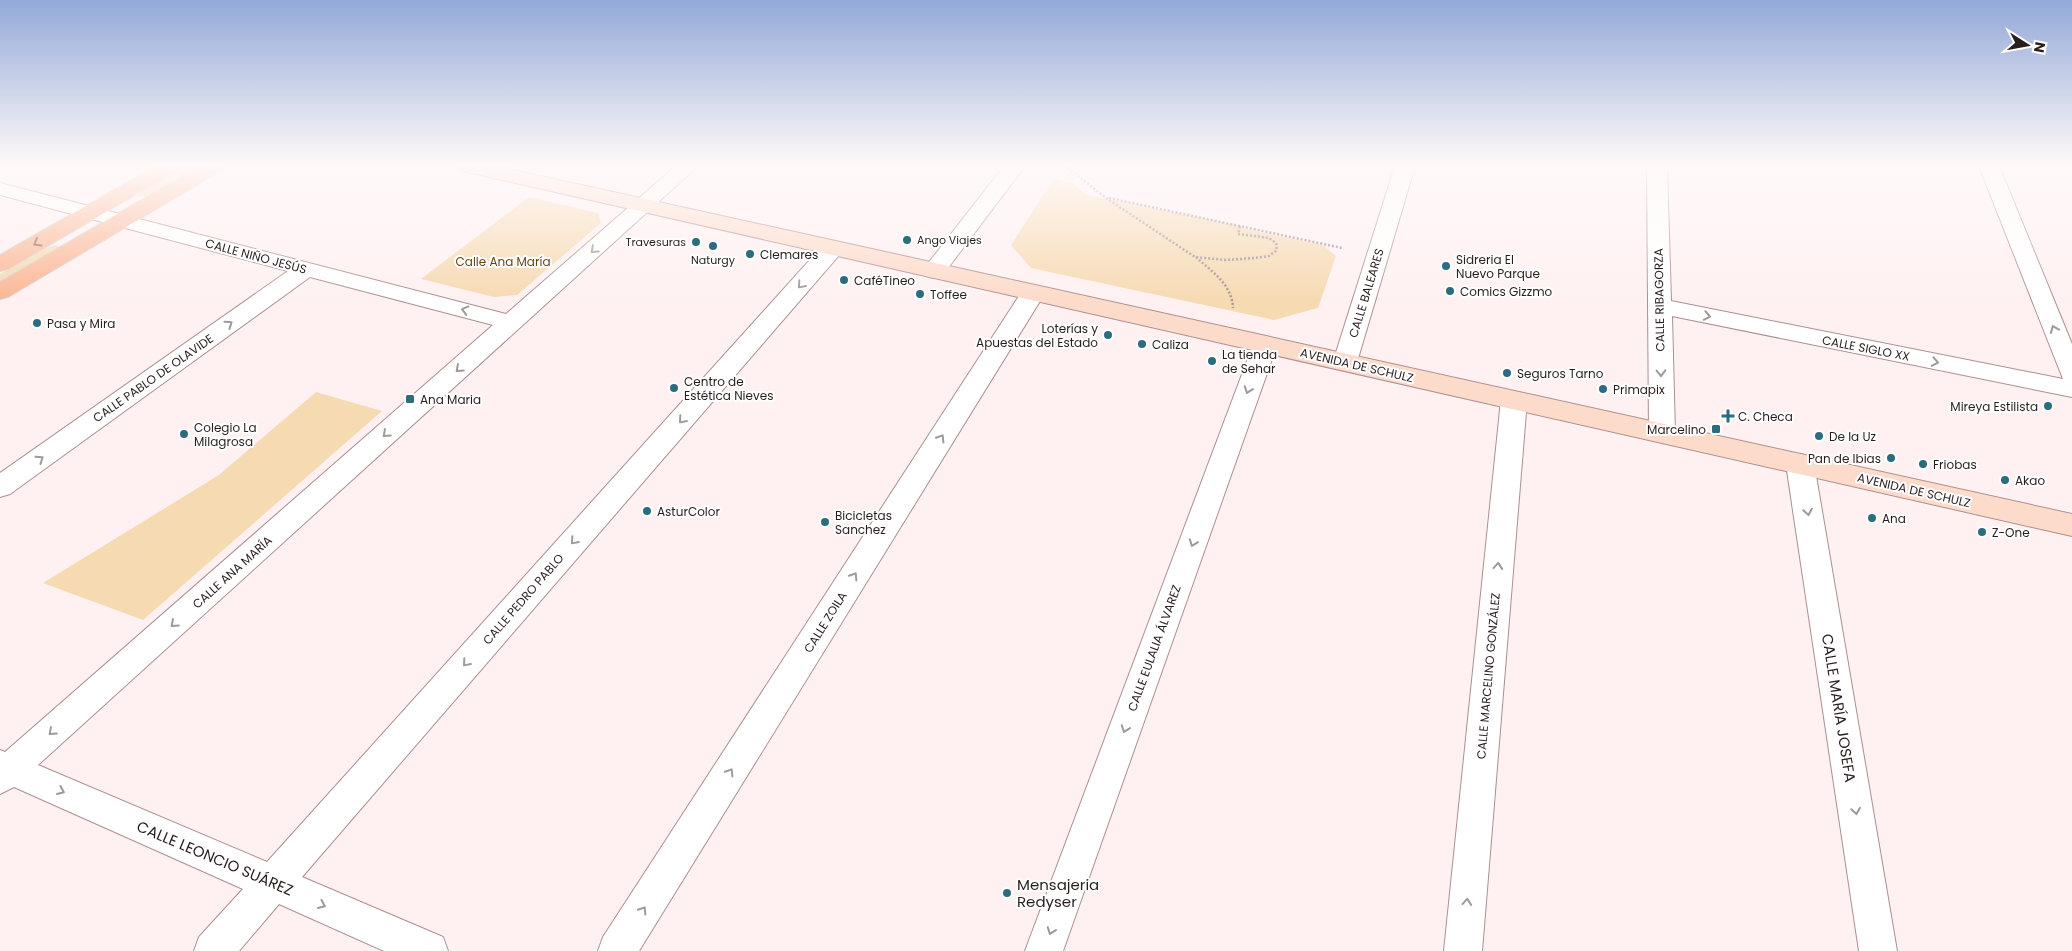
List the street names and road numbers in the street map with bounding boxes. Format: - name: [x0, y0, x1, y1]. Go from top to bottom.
- street label: CALLE NIÑO JESÚS: [203, 234, 309, 278]
- street label: CALLE BALEARES: [1344, 246, 1388, 340]
- street label: CALLE RIBAGORZA: [1650, 248, 1668, 352]
- street label: CALLE PABLO DE OLAVIDE: [89, 330, 217, 426]
- street label: CALLE SIGLO XX: [1821, 331, 1911, 365]
- street label: AVENIDA DE SCHULZ: [1299, 344, 1415, 386]
- street label: AVENIDA DE SCHULZ: [1856, 469, 1972, 511]
- street label: CALLE ANA MARÍA: [189, 532, 275, 612]
- street label: CALLE PEDRO PABLO: [479, 550, 567, 648]
- street label: CALLE EULALIA ÁLVAREZ: [1123, 582, 1185, 714]
- street label: CALLE ZOILA: [799, 588, 851, 656]
- street label: CALLE MARCELINO GONZÁLEZ: [1472, 592, 1504, 760]
- street label: CALLE MARÍA JOSEFA: [1817, 632, 1861, 784]
- street label: CALLE LEONCIO SUÁREZ: [134, 816, 296, 900]

